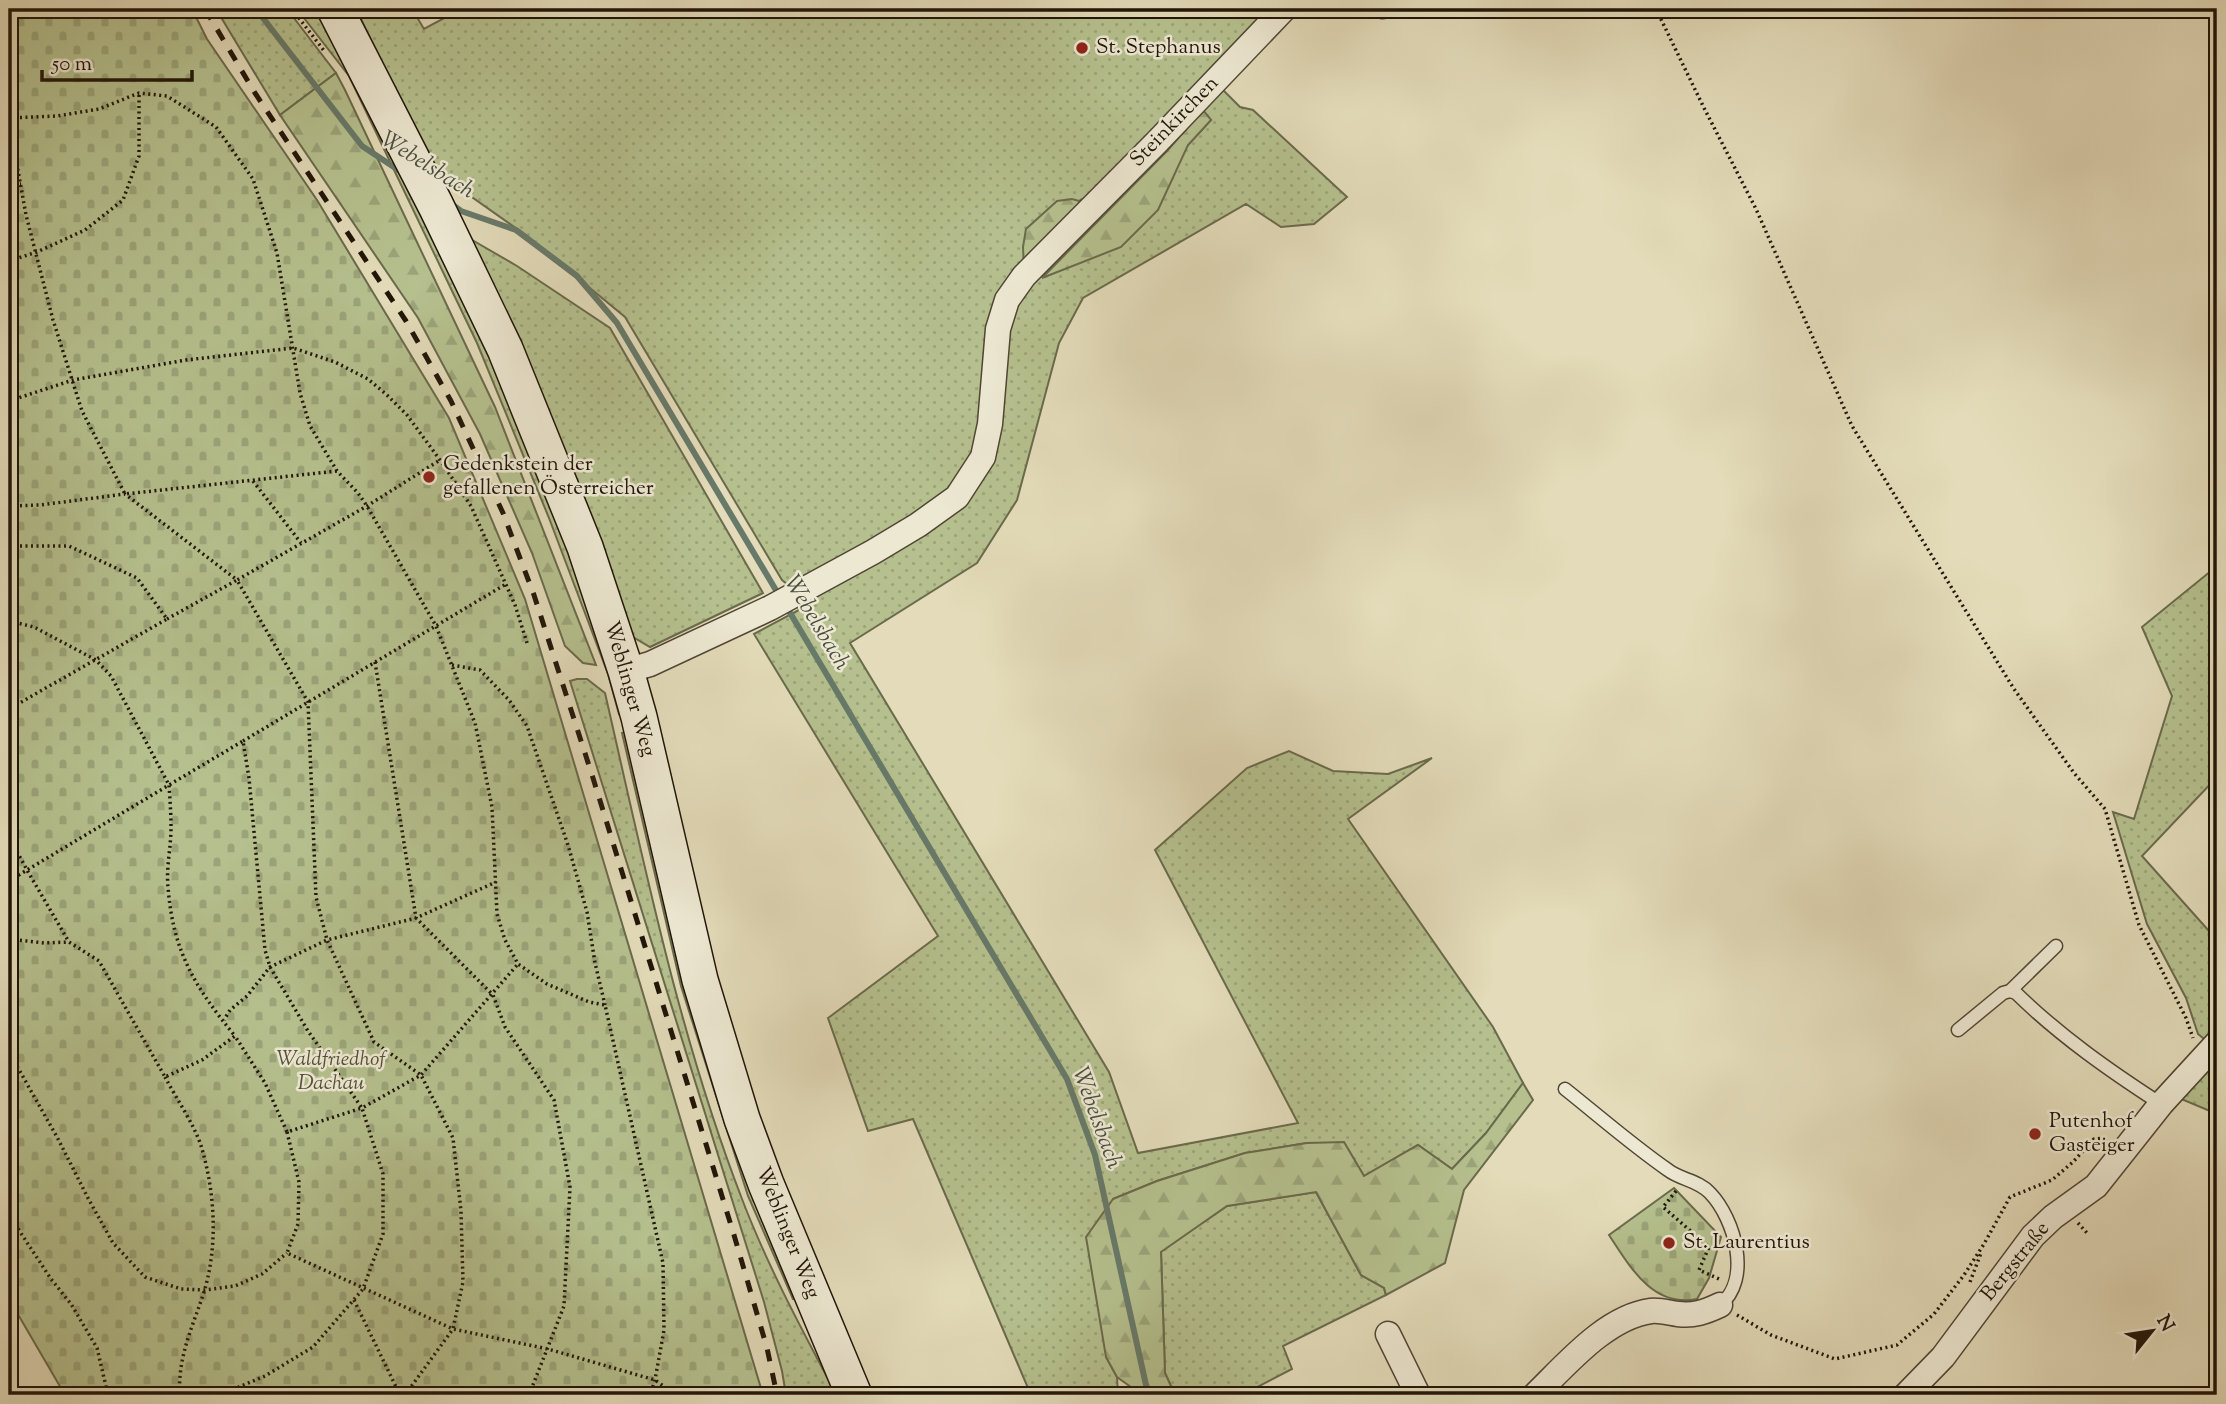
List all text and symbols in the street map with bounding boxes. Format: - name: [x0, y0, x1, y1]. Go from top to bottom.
- place label: St. Stephanus: [1096, 33, 1221, 63]
- scale bar: [42, 38, 192, 82]
- marker: St. Stephanus: [1074, 40, 1090, 56]
- text: 50 m: [51, 50, 92, 80]
- street label: Steinkirchen: [1124, 70, 1226, 174]
- water label: Webelsbach: [373, 124, 481, 208]
- place label: Gedenkstein der gefallenen Österreicher: [443, 450, 654, 504]
- marker: Gedenkstein der gefallenen Österreicher: [421, 469, 437, 485]
- water label: Webelsbach: [775, 569, 857, 677]
- street label: Weblinger Weg: [595, 618, 663, 760]
- park label: Waldfriedhof Dachau: [277, 1045, 388, 1099]
- water label: Webelsbach: [1062, 1063, 1130, 1173]
- place label: Putenhof Gasteiger: [2049, 1107, 2135, 1161]
- marker: Putenhof Gasteiger: [2027, 1126, 2043, 1142]
- street label: Weblinger Weg: [747, 1163, 827, 1303]
- street label: Bergstraße: [1974, 1216, 2058, 1308]
- place label: St. Laurentius: [1683, 1228, 1810, 1258]
- marker: St. Laurentius: [1661, 1235, 1677, 1251]
- north arrow: [2118, 1296, 2188, 1366]
- text: N: [2149, 1310, 2180, 1337]

